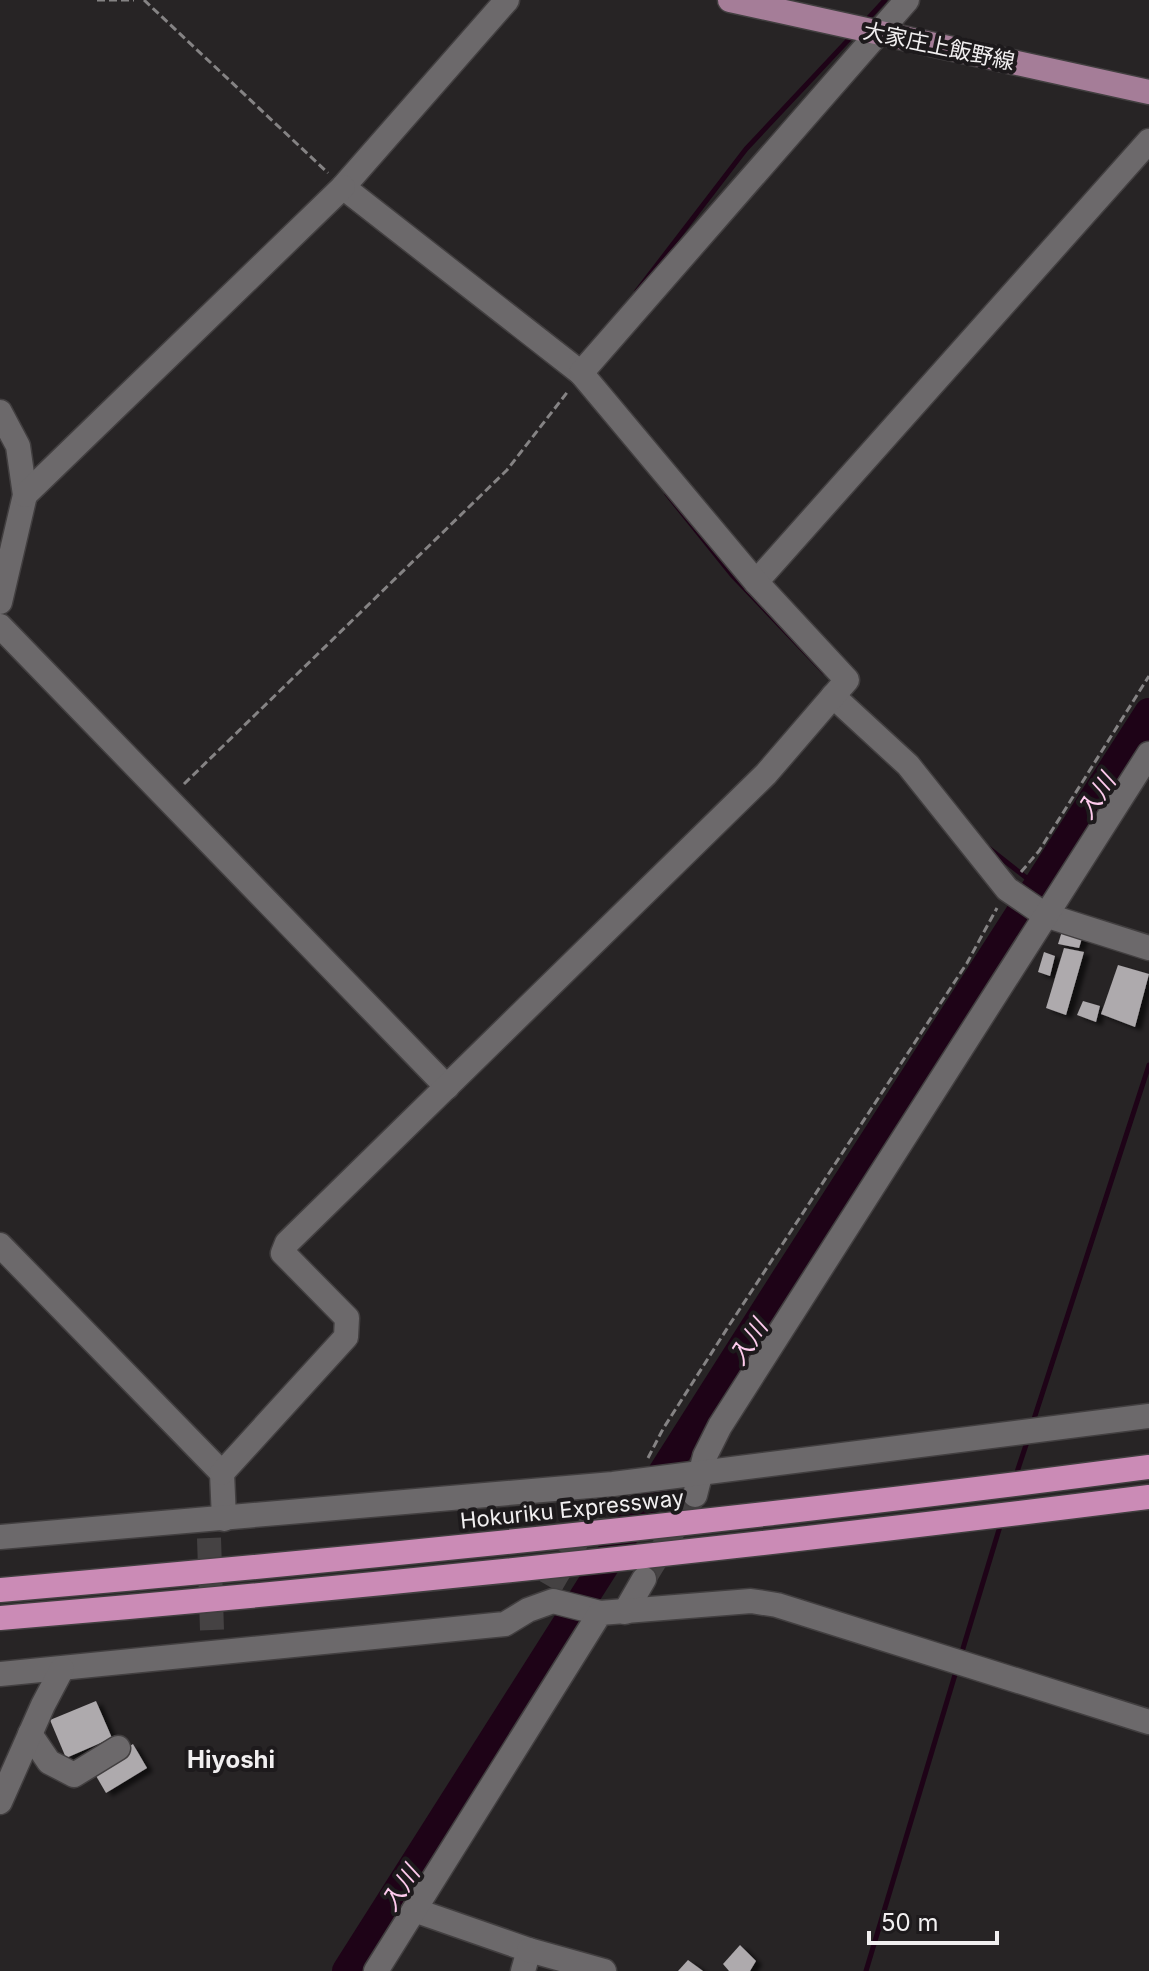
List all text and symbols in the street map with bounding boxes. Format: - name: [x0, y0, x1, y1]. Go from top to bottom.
- street label: 大家庄上飯野線: [861, 17, 1017, 75]
- water label: 入川: [1071, 765, 1123, 824]
- water label: 入川: [723, 1311, 775, 1370]
- street label: Hokuriku Expressway: [459, 1484, 685, 1534]
- district label: Hiyoshi: [187, 1745, 275, 1774]
- water label: 入川: [375, 1857, 427, 1916]
- scale bar: [869, 1895, 997, 1945]
- text: 50 m: [881, 1908, 939, 1937]

